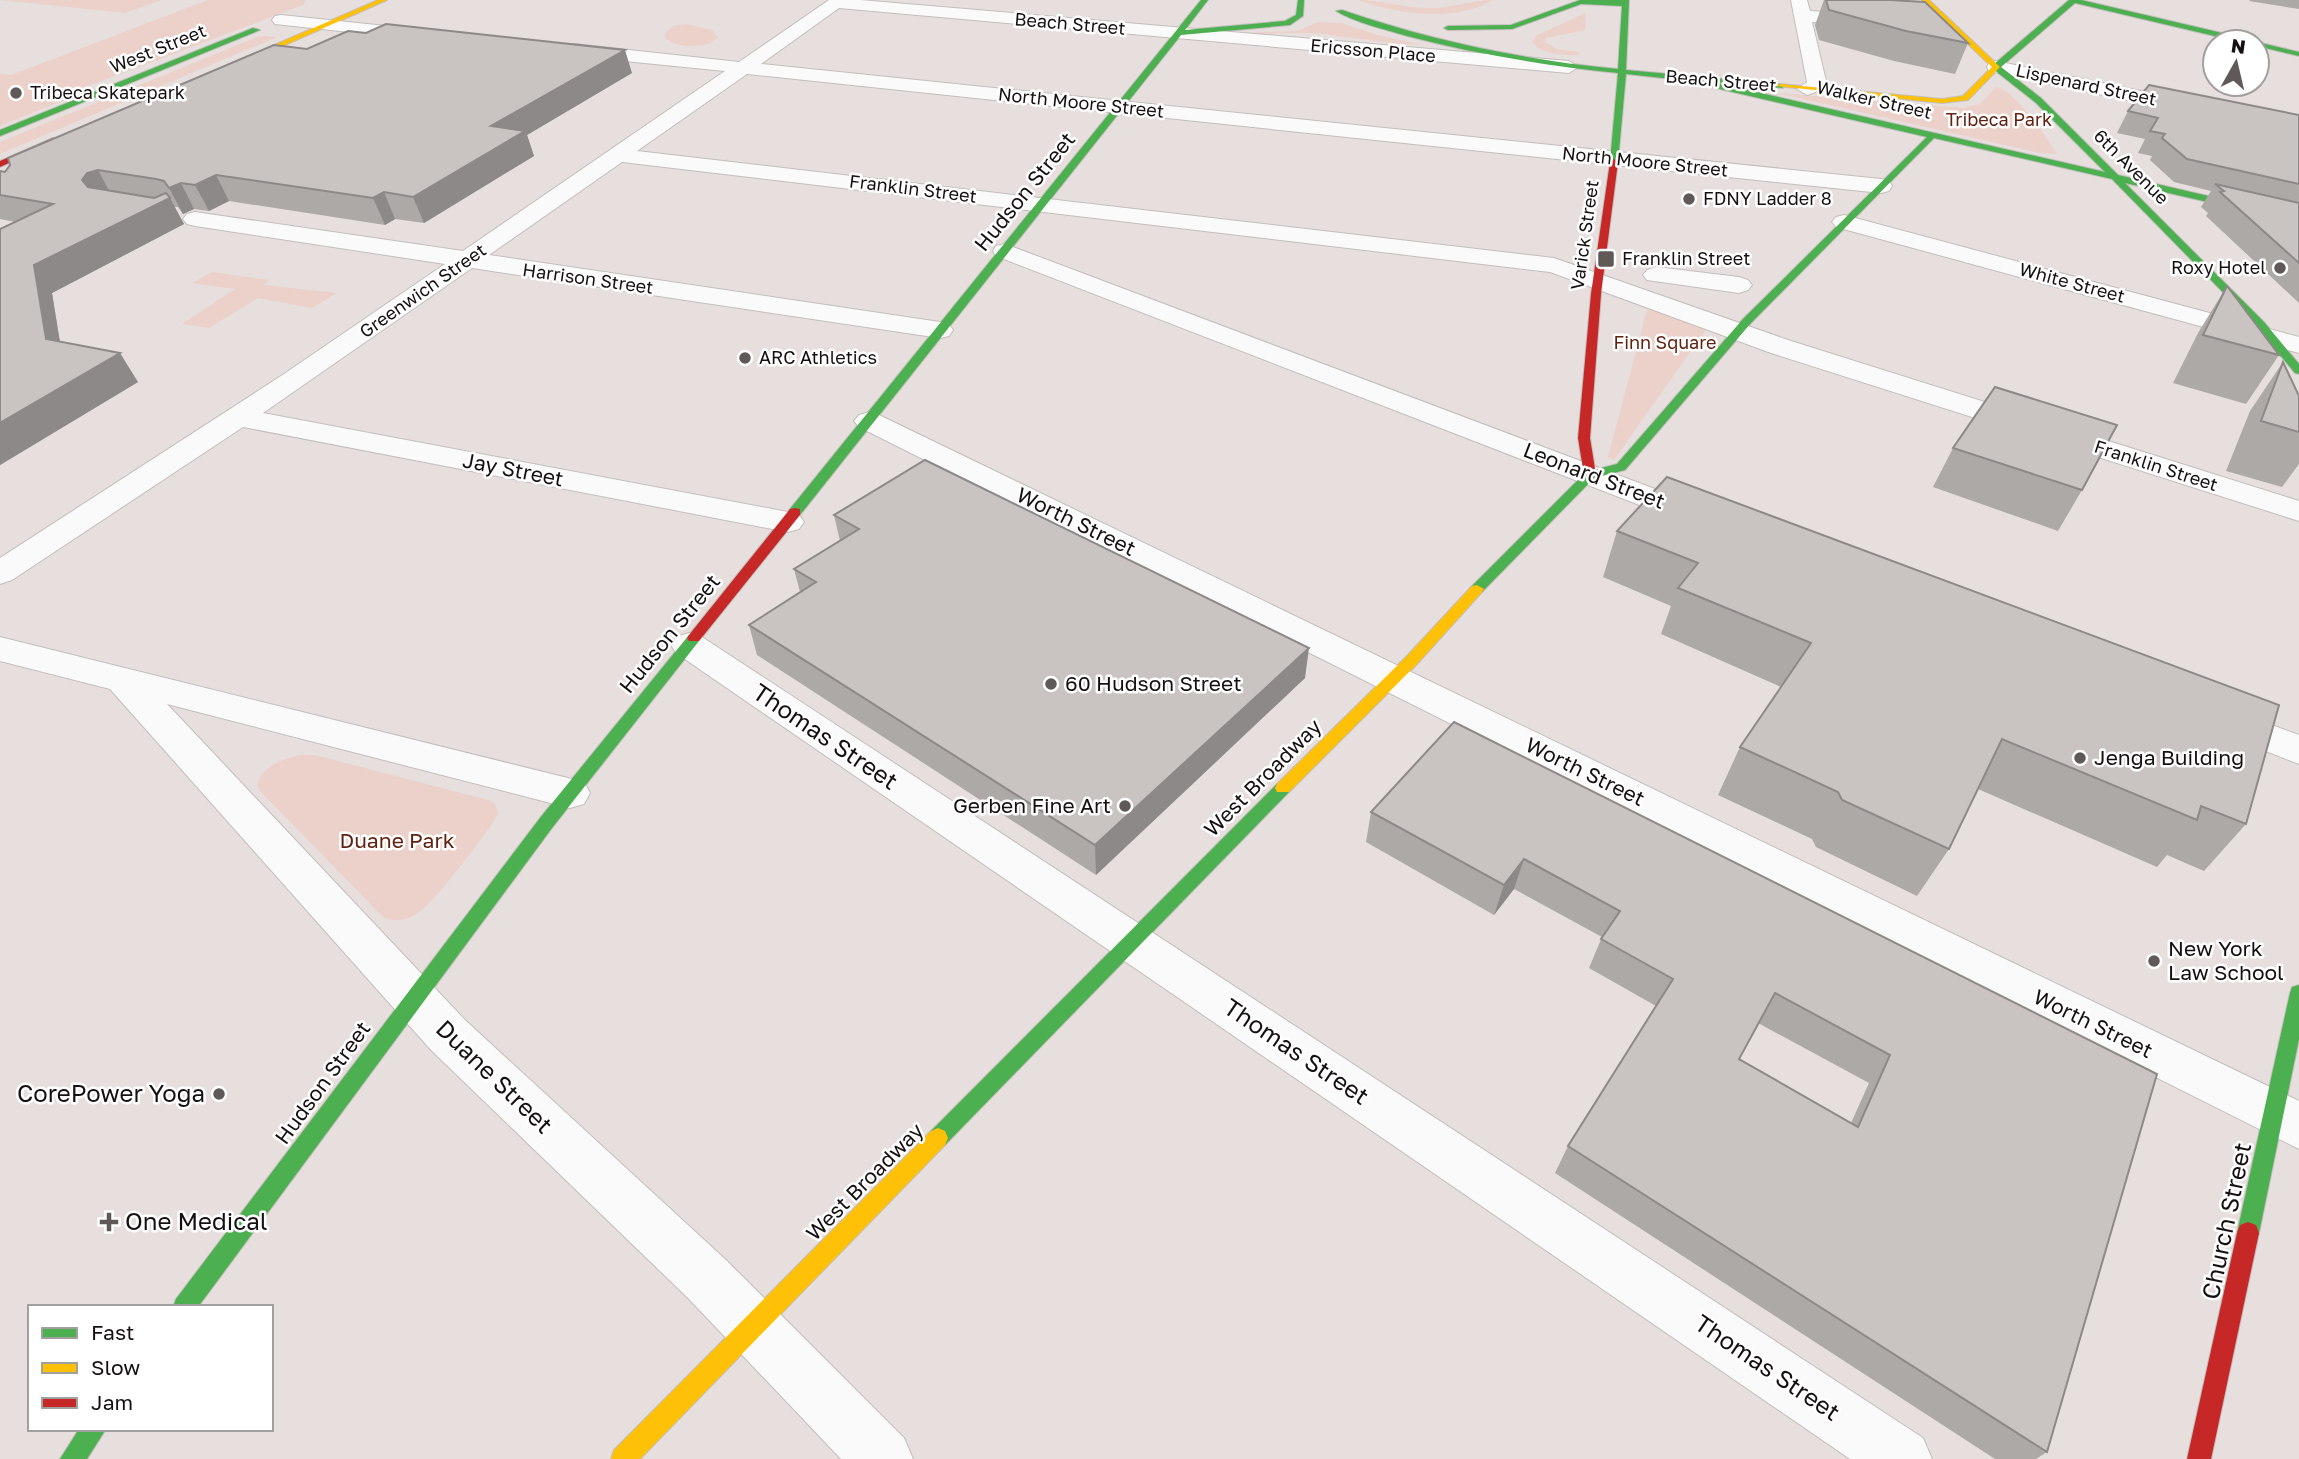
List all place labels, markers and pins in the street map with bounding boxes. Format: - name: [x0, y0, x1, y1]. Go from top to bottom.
- place label: Tribeca Skatepark: [30, 81, 185, 103]
- marker: Tribeca Skatepark: [8, 85, 24, 101]
- place label: FDNY Ladder 8: [1703, 187, 1832, 209]
- marker: FDNY Ladder 8: [1681, 191, 1697, 207]
- place label: Franklin Street: [1622, 247, 1750, 269]
- marker: Franklin Street: [1596, 249, 1616, 269]
- place label: Roxy Hotel: [2171, 256, 2266, 278]
- marker: Roxy Hotel: [2272, 260, 2288, 276]
- place label: ARC Athletics: [759, 346, 877, 368]
- marker: ARC Athletics: [737, 350, 753, 366]
- place label: 60 Hudson Street: [1065, 670, 1242, 696]
- marker: 60 Hudson Street: [1043, 676, 1059, 692]
- place label: Jenga Building: [2094, 744, 2244, 770]
- marker: Jenga Building: [2072, 750, 2088, 766]
- place label: Gerben Fine Art: [953, 792, 1111, 818]
- marker: Gerben Fine Art: [1117, 798, 1133, 814]
- place label: New York Law School: [2168, 935, 2284, 985]
- marker: New York Law School: [2146, 953, 2162, 969]
- place label: CorePower Yoga: [17, 1078, 205, 1107]
- marker: CorePower Yoga: [211, 1086, 227, 1102]
- place label: One Medical: [125, 1206, 268, 1235]
- marker: One Medical: [99, 1212, 119, 1232]

